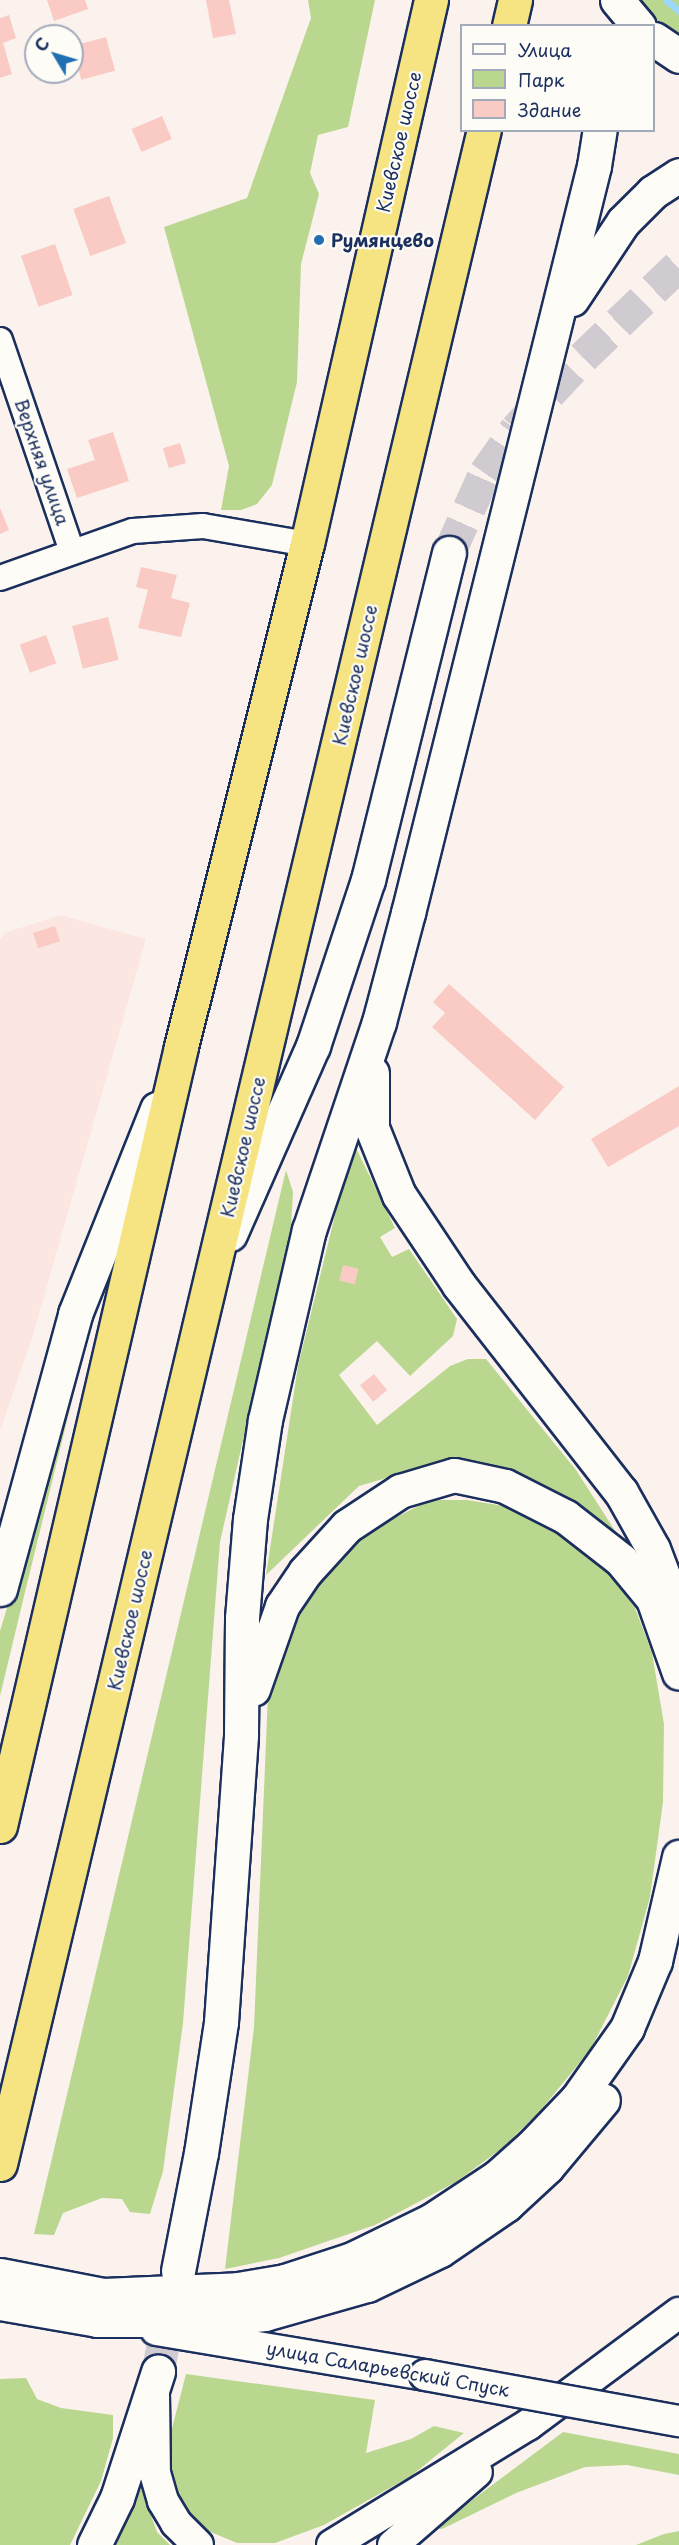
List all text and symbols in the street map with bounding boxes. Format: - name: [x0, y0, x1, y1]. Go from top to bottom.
- north arrow: [24, 24, 84, 84]
- legend: [460, 24, 655, 132]
- text: С: [28, 32, 55, 56]
- text: Улица: [518, 36, 572, 63]
- text: Парк: [518, 66, 564, 93]
- street label: Киевское шоссе: [372, 70, 426, 214]
- text: Здание: [518, 96, 581, 123]
- place label: Румянцево: [331, 229, 434, 251]
- marker: Румянцево: [312, 233, 326, 247]
- street label: Верхняя улица: [10, 395, 74, 529]
- street label: Киевское шоссе: [328, 603, 382, 747]
- street label: Киевское шоссе: [216, 1075, 270, 1219]
- street label: Киевское шоссе: [103, 1548, 157, 1692]
- street label: улица Саларьевский Спуск: [264, 2337, 512, 2401]

